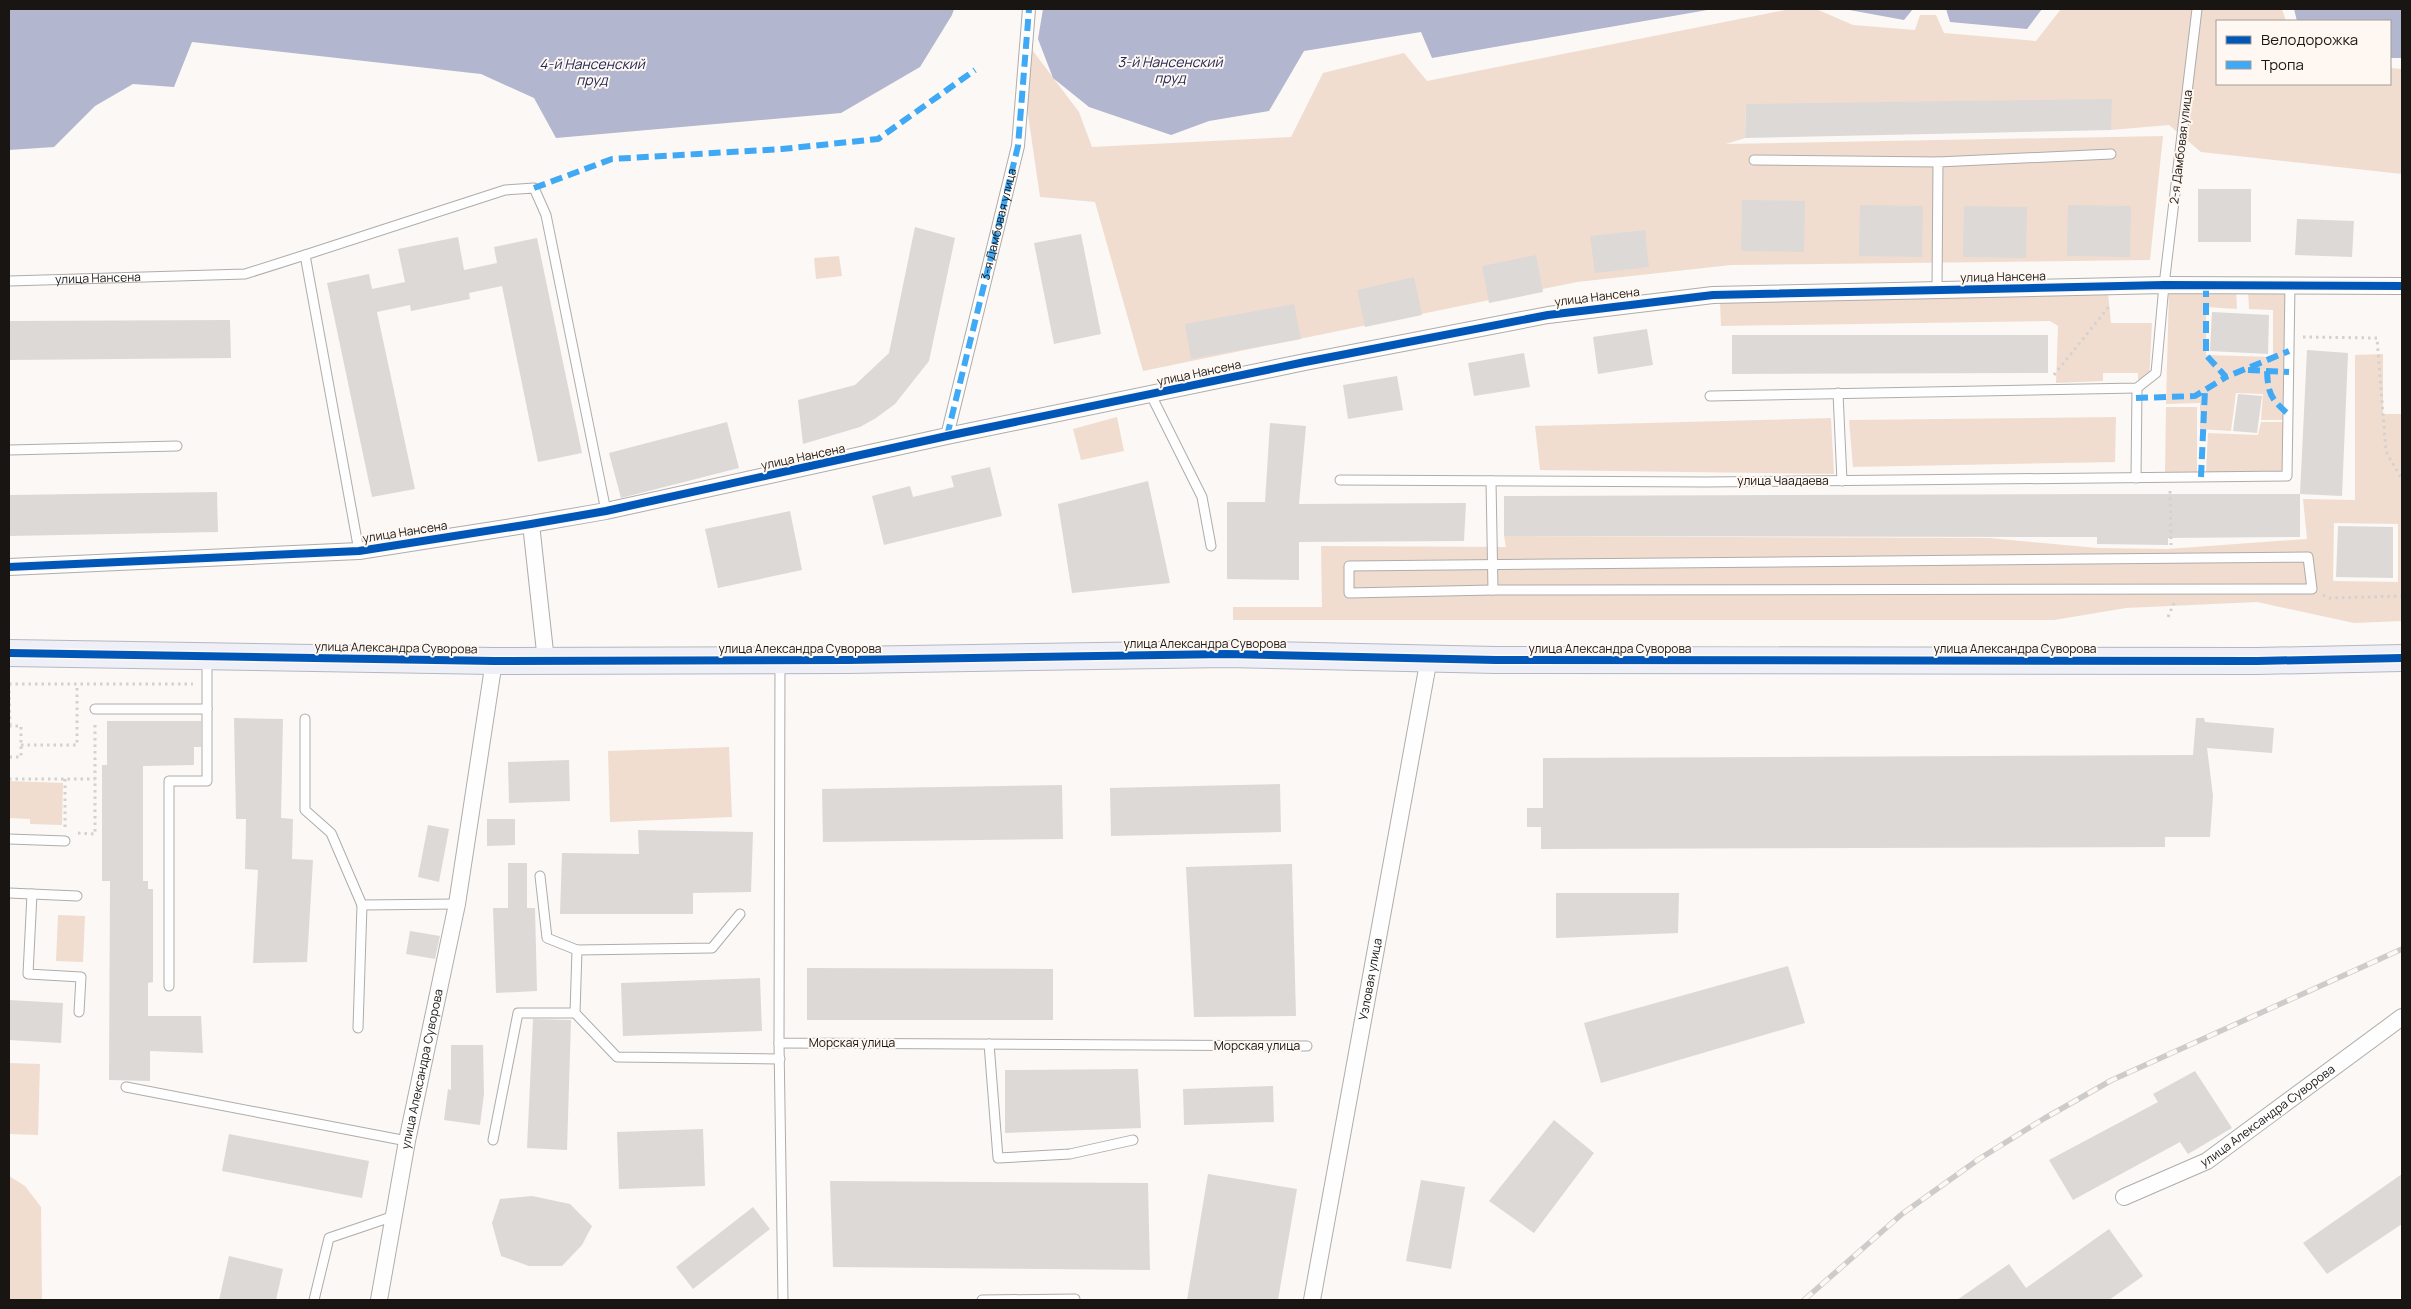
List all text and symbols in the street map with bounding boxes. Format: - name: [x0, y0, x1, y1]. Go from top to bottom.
- legend: [2216, 20, 2391, 85]
- text: Велодорожка: [2261, 29, 2358, 50]
- water label: 3-й Нансенский пруд: [1118, 52, 1223, 87]
- water label: 4-й Нансенский пруд: [539, 54, 646, 89]
- text: Тропа: [2261, 54, 2304, 75]
- street label: 2-я Дамбовая улица: [2165, 89, 2196, 205]
- street label: 3-я Дамбовая улица: [976, 166, 1020, 282]
- street label: улица Нансена: [1960, 267, 2046, 286]
- street label: улица Нансена: [55, 268, 141, 288]
- street label: улица Нансена: [1553, 283, 1640, 310]
- street label: улица Нансена: [1155, 355, 1243, 390]
- street label: улица Нансена: [759, 439, 847, 474]
- street label: улица Чаадаева: [1737, 472, 1829, 489]
- street label: улица Нансена: [361, 516, 449, 547]
- street label: улица Александра Суворова: [1123, 635, 1287, 652]
- street label: улица Александра Суворова: [314, 638, 478, 657]
- street label: улица Александра Суворова: [718, 640, 882, 657]
- street label: улица Александра Суворова: [1528, 640, 1692, 657]
- street label: улица Александра Суворова: [1933, 640, 2097, 657]
- street label: Узловая улица: [1354, 937, 1386, 1022]
- street label: улица Александра Суворова: [397, 987, 447, 1150]
- street label: Морская улица: [809, 1034, 895, 1051]
- street label: Морская улица: [1214, 1037, 1300, 1054]
- street label: улица Александра Суворова: [2198, 1060, 2338, 1171]

